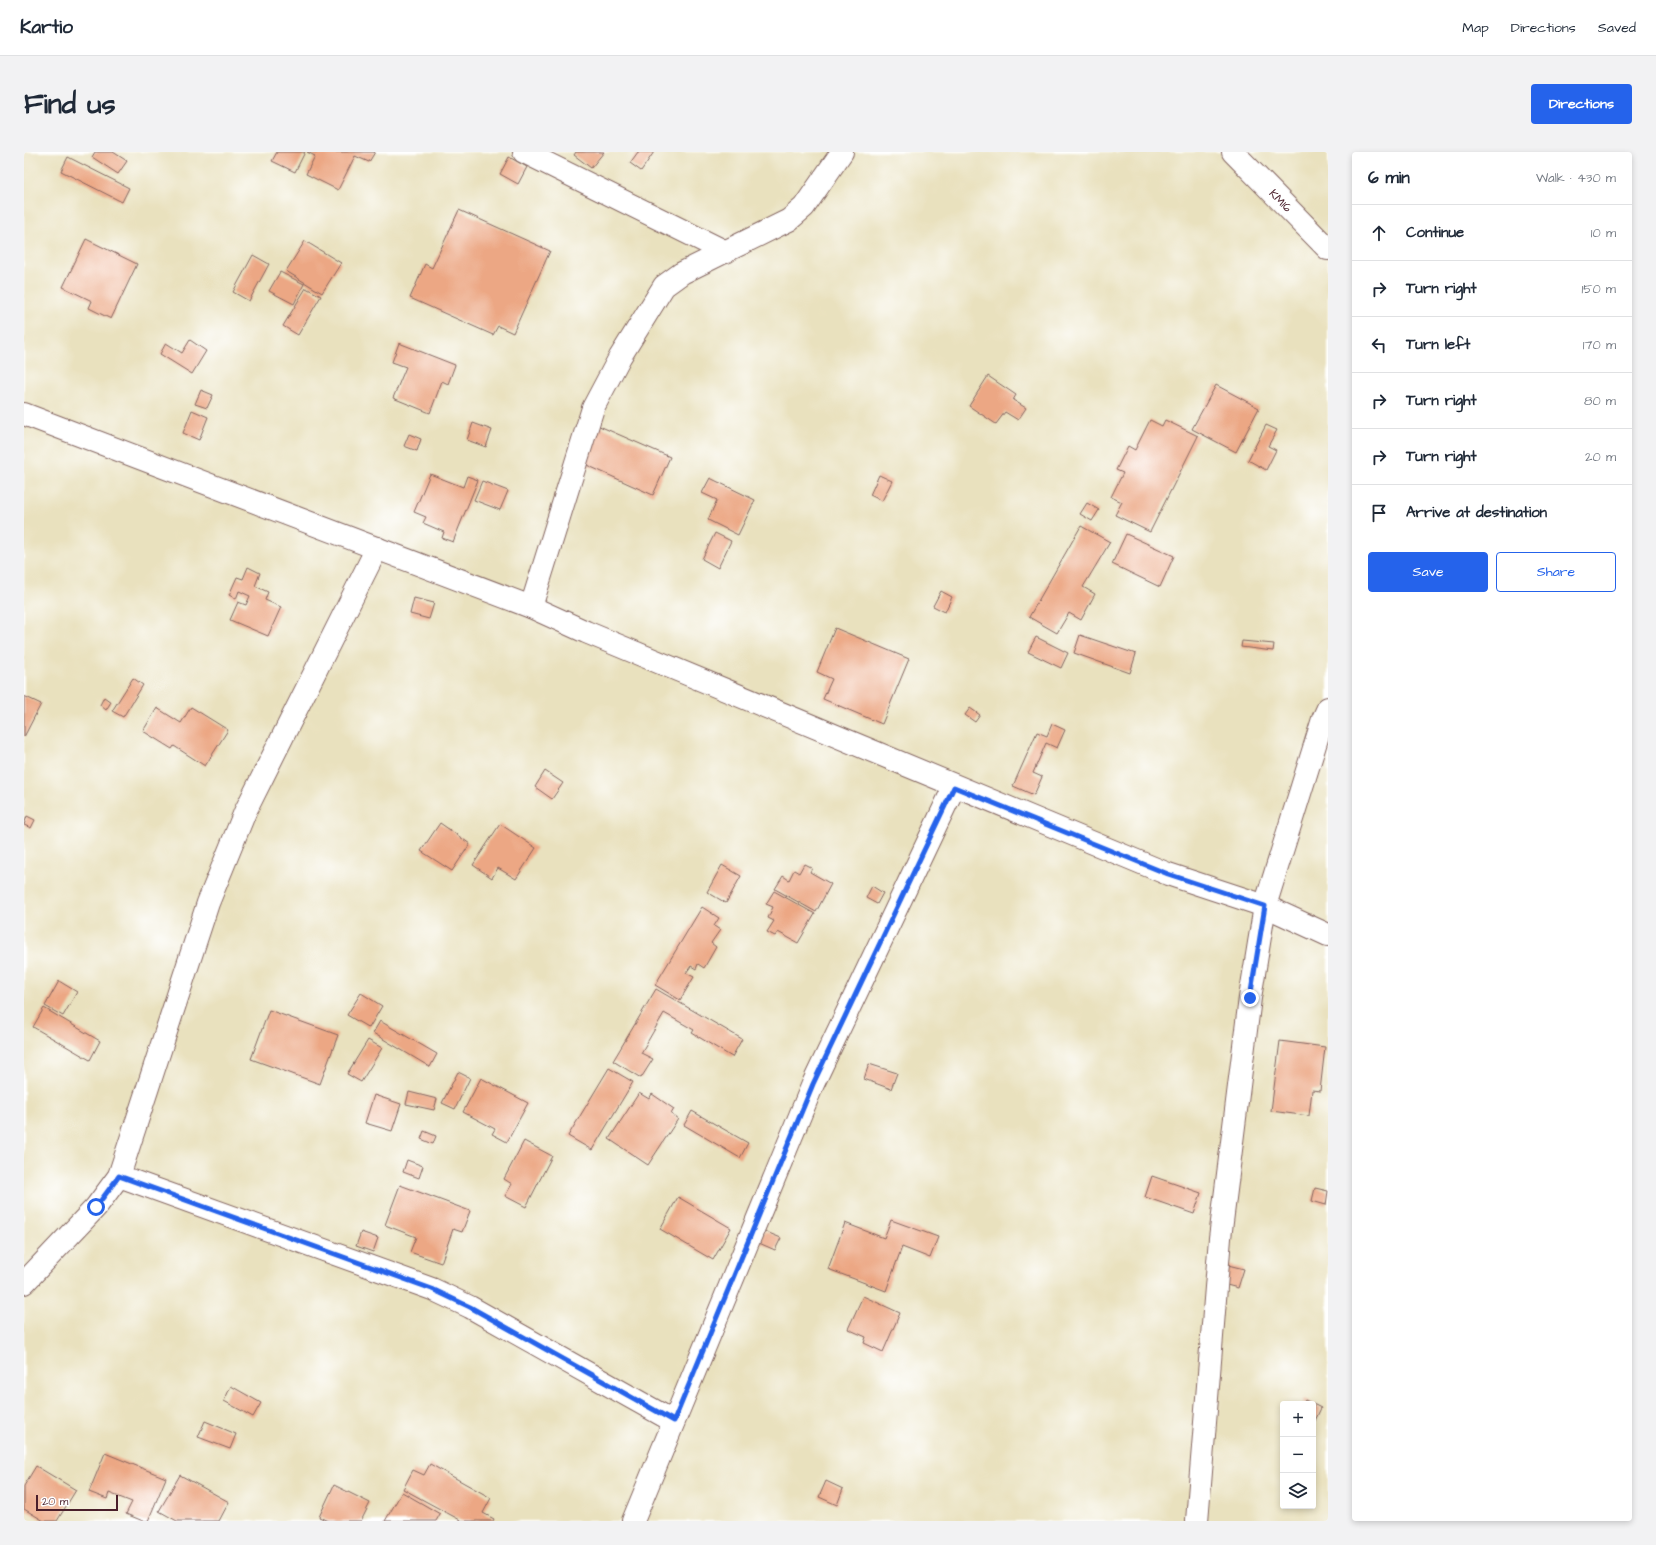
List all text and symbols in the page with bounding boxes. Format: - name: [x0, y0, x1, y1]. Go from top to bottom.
- text: Kartio: [20, 14, 73, 41]
- text: Map: [1462, 18, 1489, 38]
- text: Directions: [1511, 18, 1576, 38]
- text: Saved: [1598, 18, 1636, 38]
- button: Directions: [1531, 84, 1632, 124]
- text: Find us: [24, 85, 115, 124]
- text: 6 min: [1368, 166, 1410, 190]
- text: Walk · 430 m: [1536, 169, 1616, 187]
- street label: KM16: [1265, 185, 1296, 216]
- icon: ahead: [1368, 222, 1390, 244]
- text: Continue: [1406, 222, 1464, 243]
- text: 10 m: [1591, 224, 1616, 242]
- icon: right: [1368, 278, 1390, 300]
- text: Turn right: [1406, 278, 1477, 299]
- text: 150 m: [1582, 280, 1616, 298]
- icon: left: [1368, 334, 1390, 356]
- text: Turn left: [1406, 334, 1470, 355]
- text: 170 m: [1583, 336, 1616, 354]
- icon: right: [1368, 390, 1390, 412]
- text: Turn right: [1406, 390, 1477, 411]
- text: 80 m: [1584, 392, 1616, 410]
- icon: right: [1368, 446, 1390, 468]
- text: Turn right: [1406, 446, 1477, 467]
- text: 20 m: [1585, 448, 1616, 466]
- icon: arrive: [1368, 502, 1390, 524]
- text: Arrive at destination: [1406, 502, 1547, 523]
- button: Save: [1368, 552, 1488, 592]
- button: Share: [1496, 552, 1616, 592]
- route end: [1241, 989, 1259, 1007]
- route start: [87, 1198, 105, 1216]
- map controls: [1280, 1401, 1316, 1509]
- button: +: [1280, 1401, 1316, 1437]
- button: −: [1280, 1437, 1316, 1473]
- button: layers: [1280, 1473, 1316, 1509]
- scale bar: [36, 1493, 118, 1512]
- text: 20 m: [42, 1494, 68, 1509]

